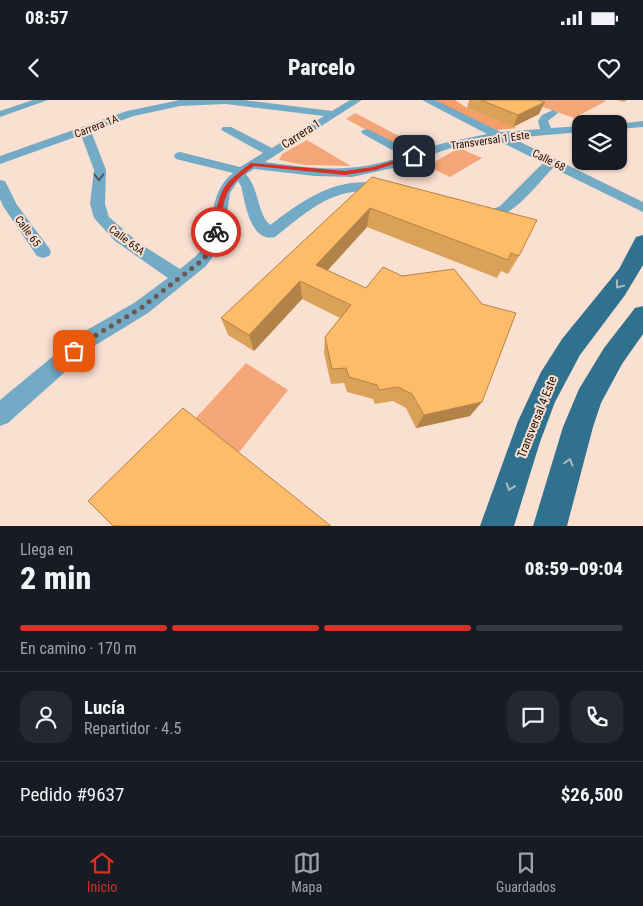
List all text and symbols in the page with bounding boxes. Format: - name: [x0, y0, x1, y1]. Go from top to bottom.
- text: 08:57: [25, 6, 69, 29]
- icon: back: [20, 54, 48, 82]
- icon: heart: [595, 54, 623, 82]
- text: Parcelo: [288, 55, 355, 80]
- street label: Carrera 1A: [72, 112, 121, 141]
- map controls: [572, 115, 627, 170]
- button: layers: [572, 115, 627, 170]
- street label: Carrera 1: [279, 116, 323, 152]
- street label: Transversal 1 Este: [450, 129, 530, 152]
- pin: [393, 135, 435, 177]
- icon: home: [400, 142, 428, 170]
- street label: Calle 68: [530, 147, 567, 174]
- one-way arrow: [94, 173, 104, 181]
- courier: [191, 207, 241, 257]
- street label: Calle 65: [12, 213, 43, 249]
- icon: bike: [202, 218, 230, 246]
- street label: Calle 65A: [106, 223, 148, 258]
- one-way arrow: [616, 279, 625, 289]
- pin: [53, 330, 95, 372]
- icon: bag: [60, 337, 88, 365]
- street label: Transversal 4 Este: [514, 374, 560, 460]
- one-way arrow: [564, 459, 574, 467]
- one-way arrow: [506, 483, 516, 491]
- text: Llega en: [20, 540, 73, 559]
- text: 08:59–09:04: [525, 557, 623, 580]
- text: 2 min: [20, 559, 91, 597]
- text: En camino · 170 m: [20, 639, 137, 658]
- button: person: [20, 691, 72, 743]
- button: chat: [507, 691, 559, 743]
- button: phone: [571, 691, 623, 743]
- text: Lucía: [84, 696, 125, 719]
- text: Repartidor · 4.5: [84, 719, 181, 738]
- text: Pedido #9637: [20, 783, 124, 806]
- text: $26,500: [561, 783, 623, 806]
- tab: Inicio: [87, 849, 117, 895]
- tab: Mapa: [291, 849, 322, 895]
- tab: Guardados: [496, 849, 556, 895]

